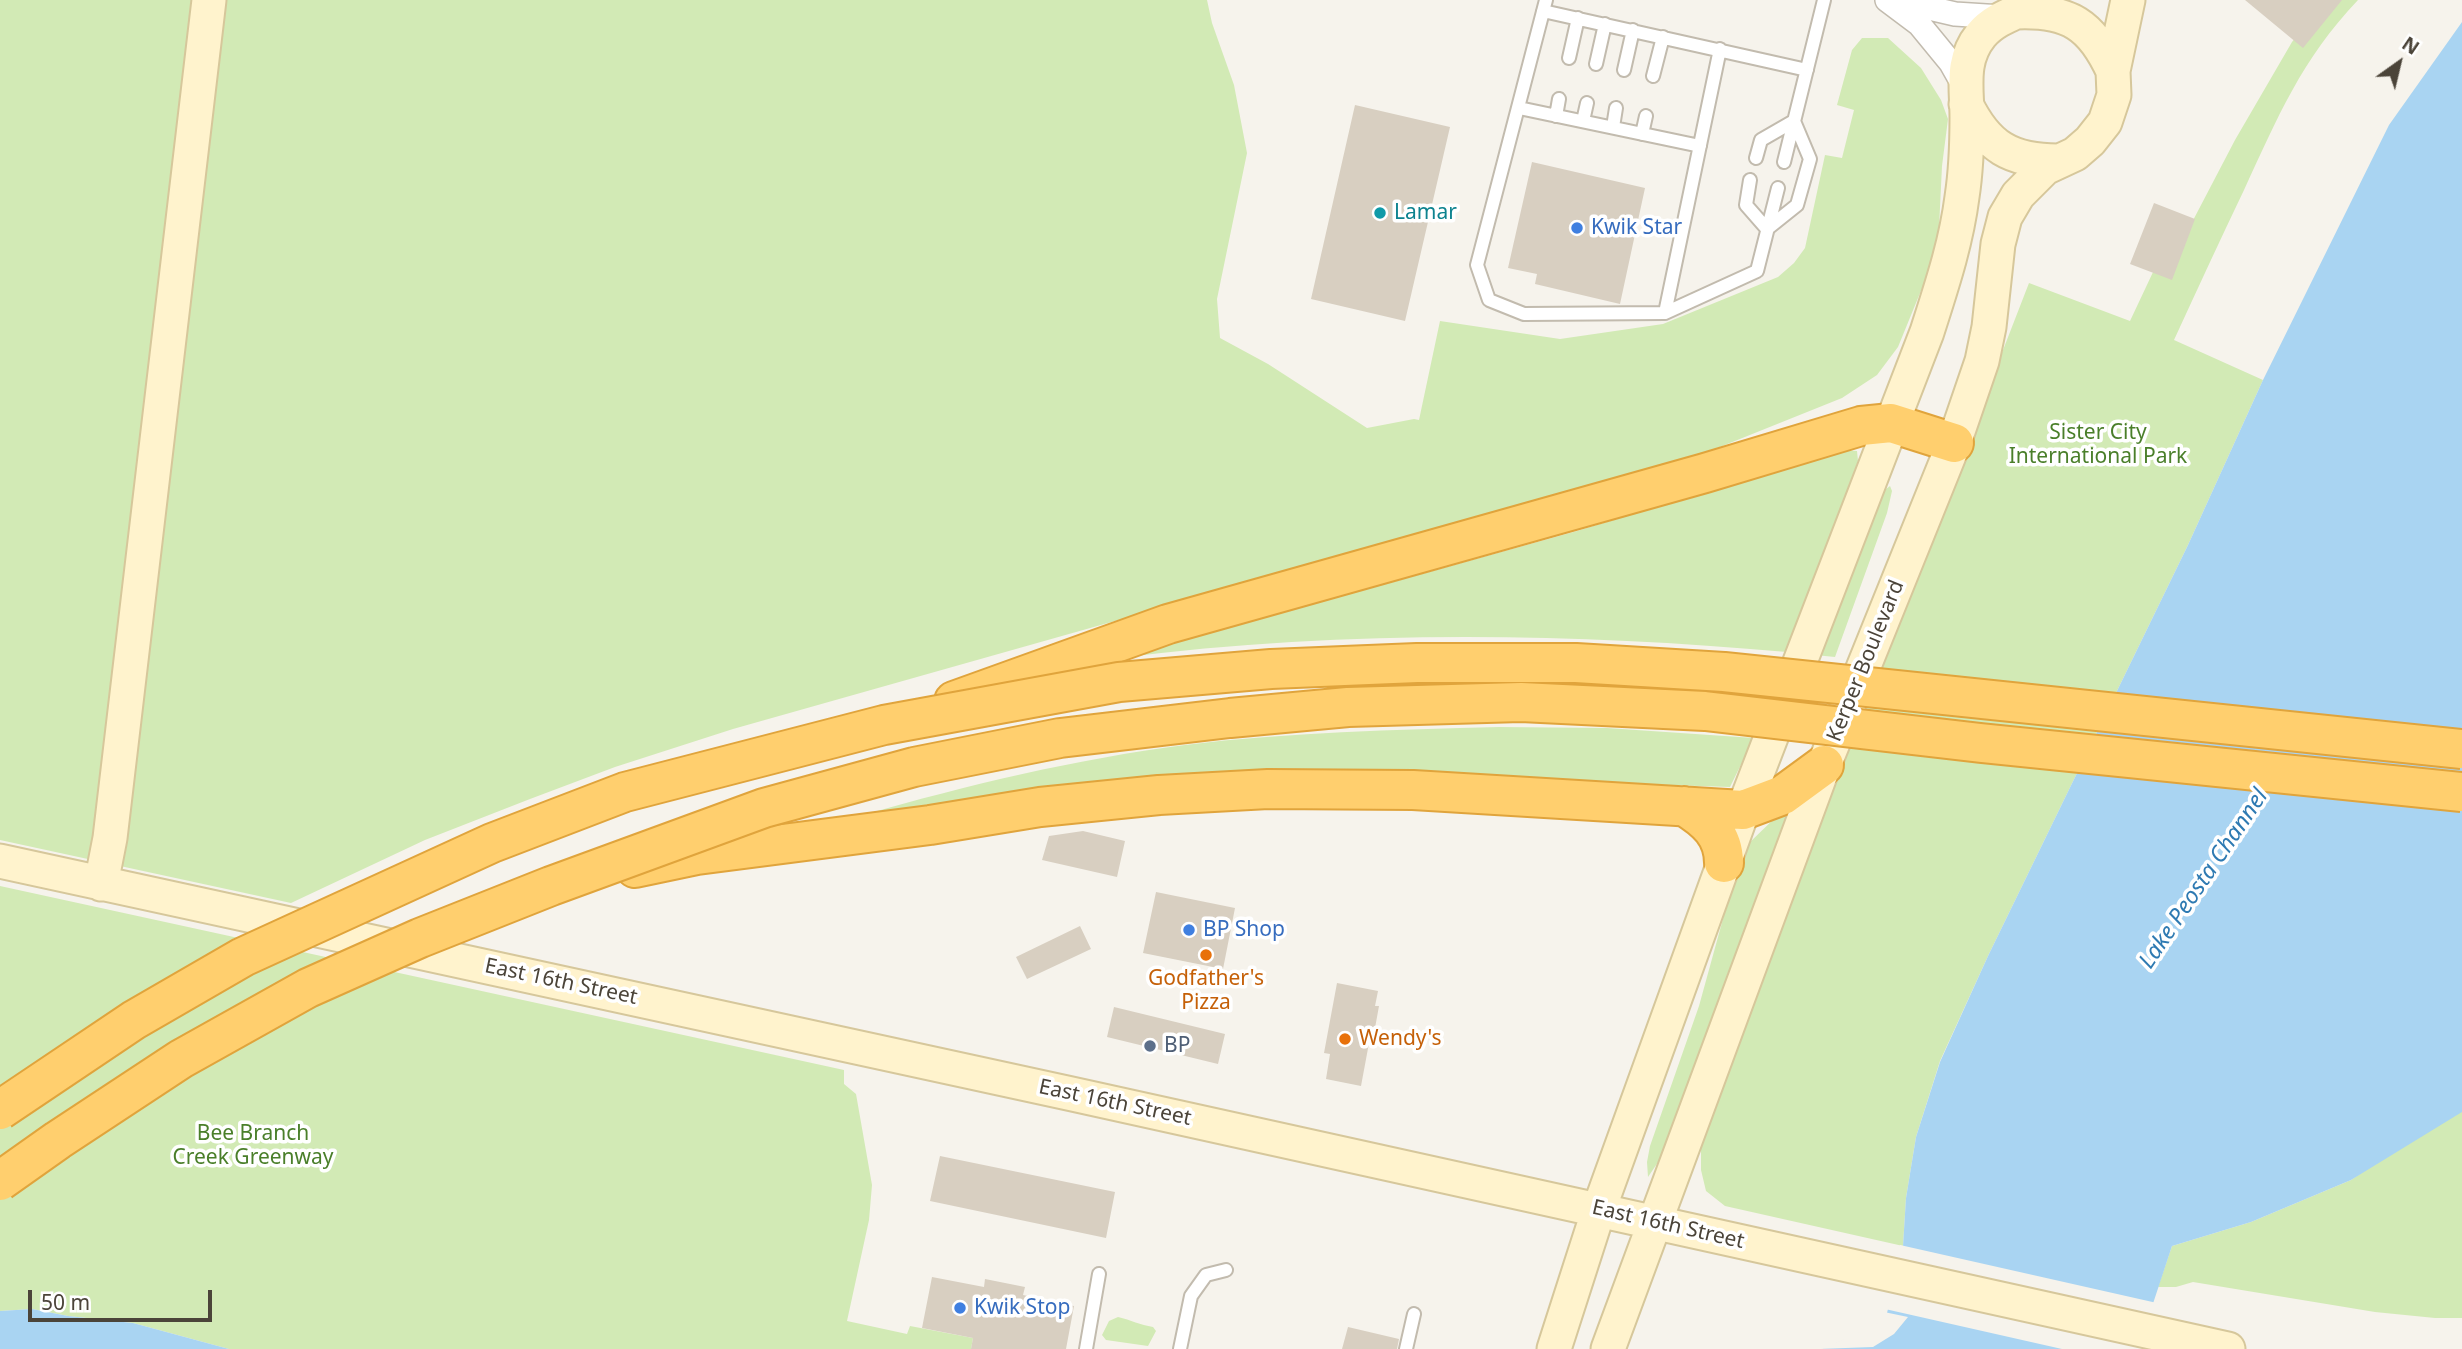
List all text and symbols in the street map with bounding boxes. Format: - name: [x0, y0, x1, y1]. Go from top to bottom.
- north arrow: [2364, 28, 2434, 98]
- text: N: [2397, 30, 2424, 61]
- place label: Lamar: [1394, 200, 1457, 226]
- marker: Lamar: [1372, 205, 1388, 221]
- place label: Kwik Star: [1591, 215, 1682, 241]
- marker: Kwik Star: [1569, 220, 1585, 236]
- park label: Sister City International Park: [2009, 420, 2187, 470]
- street label: Kerper Boulevard: [1822, 576, 1910, 746]
- water label: Lake Peosta Channel: [2134, 784, 2274, 974]
- place label: BP Shop: [1203, 917, 1285, 943]
- marker: BP Shop: [1181, 922, 1197, 938]
- marker: Godfather's Pizza: [1198, 947, 1214, 963]
- street label: East 16th Street: [482, 954, 640, 1010]
- place label: Godfather's Pizza: [1148, 966, 1264, 1016]
- place label: Wendy's: [1359, 1026, 1442, 1052]
- marker: Wendy's: [1337, 1031, 1353, 1047]
- place label: BP: [1164, 1033, 1190, 1059]
- marker: BP: [1142, 1038, 1158, 1054]
- street label: East 16th Street: [1036, 1075, 1194, 1131]
- park label: Bee Branch Creek Greenway: [172, 1121, 334, 1171]
- street label: East 16th Street: [1590, 1195, 1746, 1255]
- scale bar: [32, 1276, 215, 1320]
- text: 50 m: [41, 1288, 90, 1316]
- place label: Kwik Stop: [974, 1295, 1070, 1321]
- marker: Kwik Stop: [952, 1300, 968, 1316]

